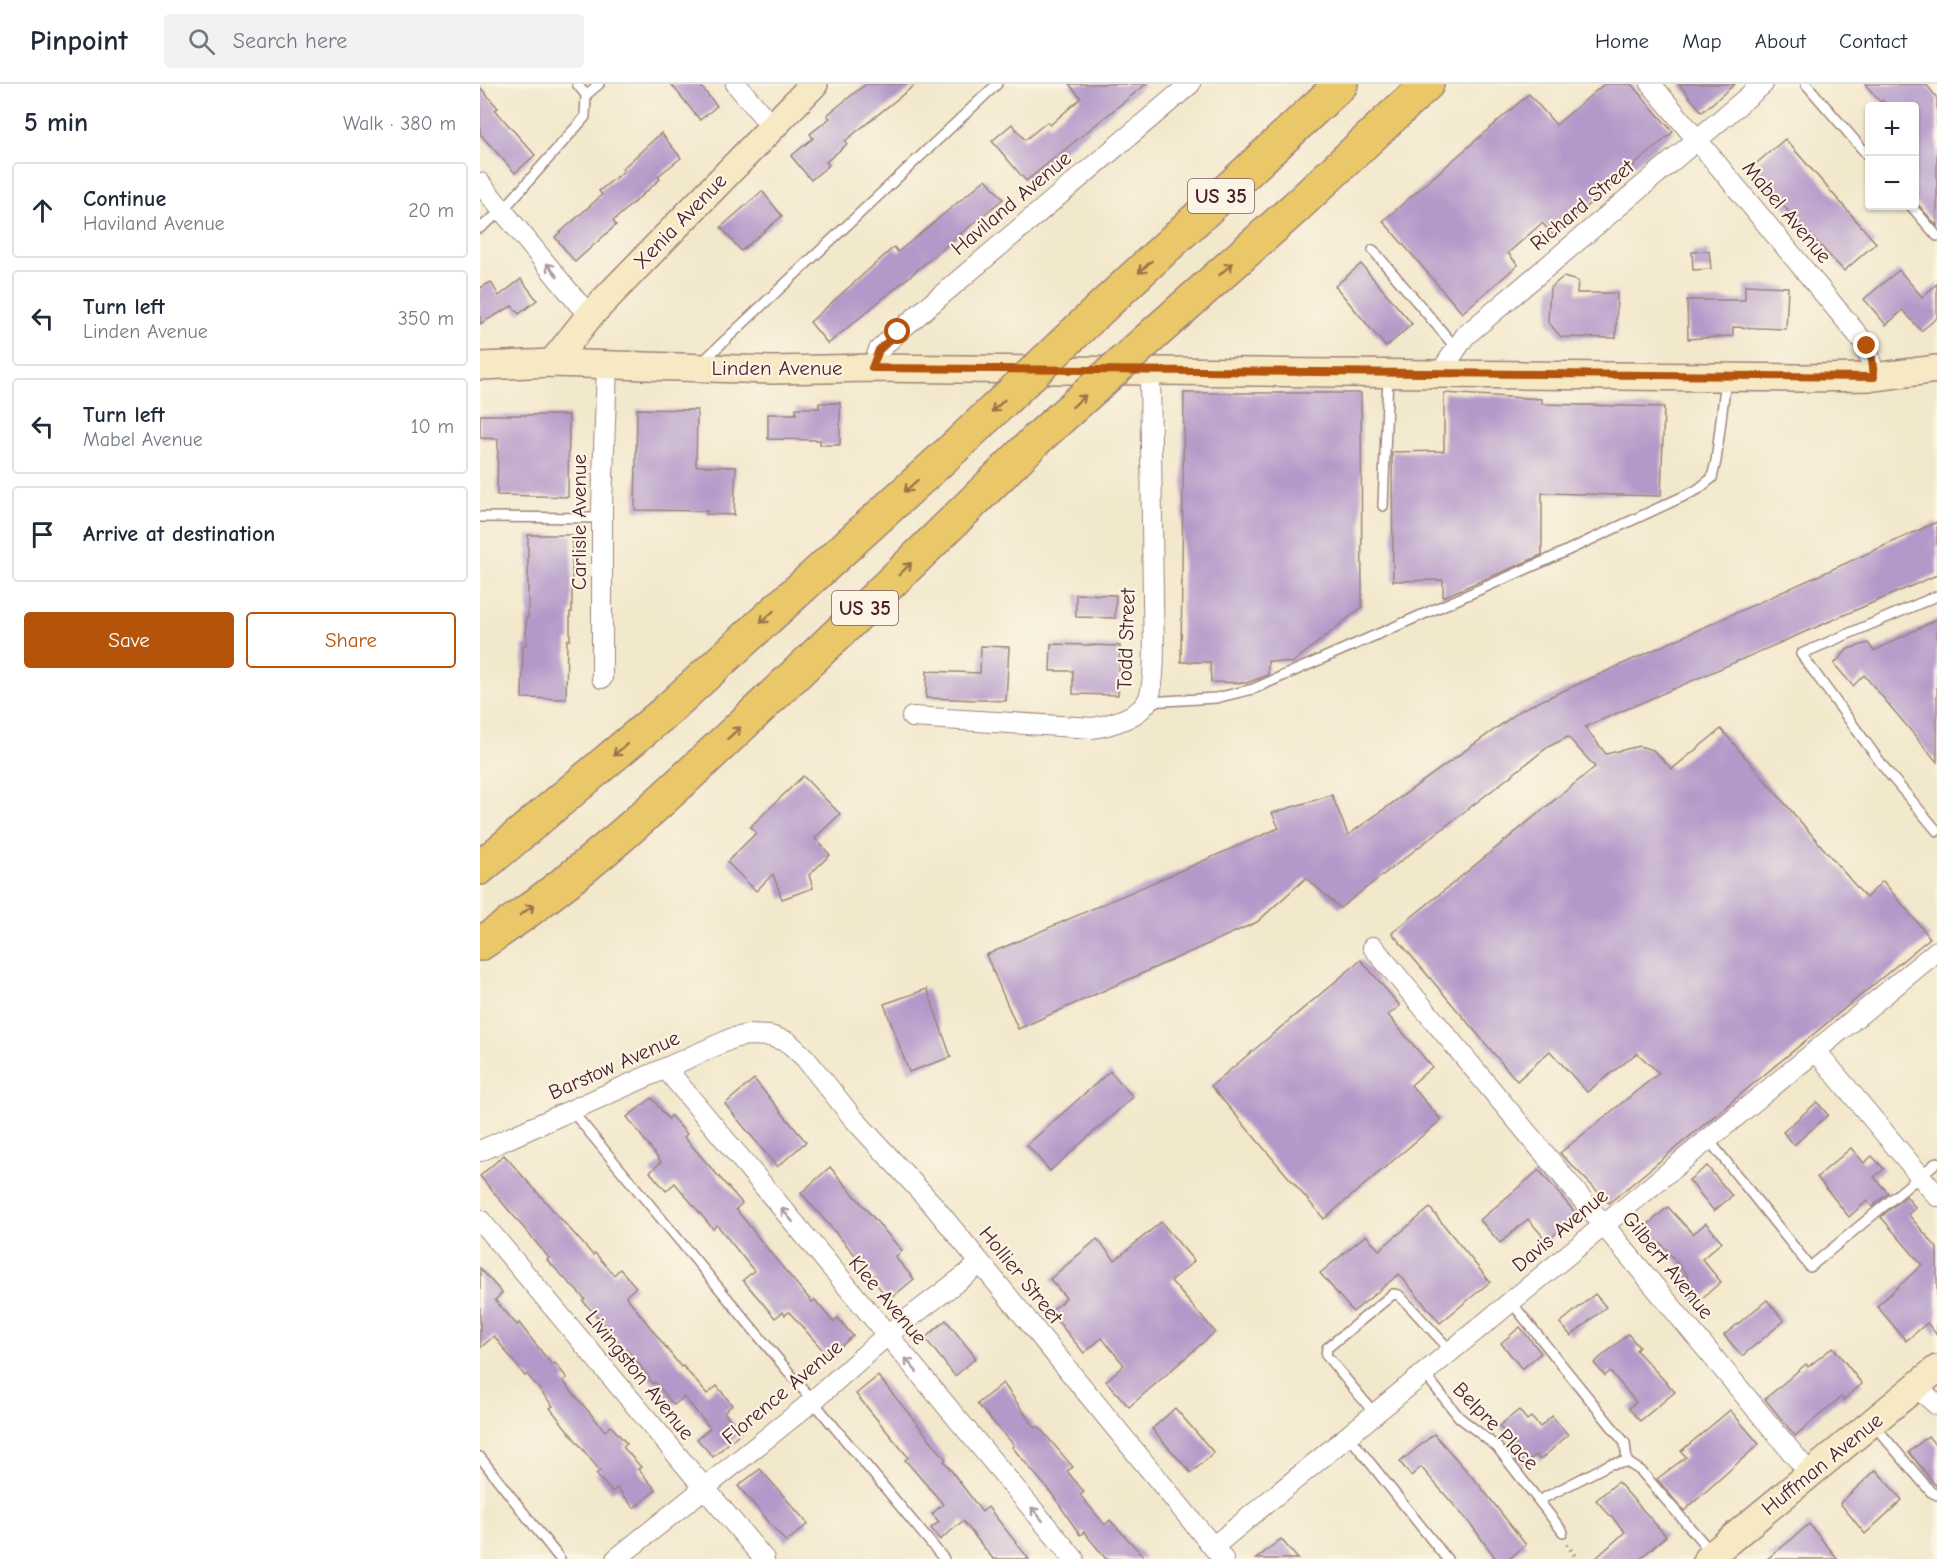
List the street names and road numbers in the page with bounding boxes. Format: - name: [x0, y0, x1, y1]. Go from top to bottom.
- street label: Haviland Avenue: [946, 146, 1076, 260]
- street label: Richard Street: [1525, 154, 1639, 255]
- street label: Mabel Avenue: [1737, 156, 1837, 268]
- street label: Xenia Avenue: [629, 168, 731, 274]
- road number: US 35: [1188, 179, 1254, 213]
- street label: Linden Avenue: [711, 356, 843, 380]
- street label: Carlisle Avenue: [567, 454, 591, 590]
- street label: Todd Street: [1112, 587, 1140, 690]
- road number: US 35: [832, 591, 898, 625]
- street label: Barstow Avenue: [545, 1025, 683, 1105]
- street label: Davis Avenue: [1507, 1183, 1613, 1277]
- street label: Gilbert Avenue: [1617, 1206, 1719, 1324]
- street label: Hollier Street: [974, 1221, 1068, 1329]
- street label: Klee Avenue: [844, 1251, 932, 1349]
- street label: Livingston Avenue: [581, 1306, 699, 1444]
- street label: Florence Avenue: [717, 1335, 847, 1449]
- street label: Belpre Place: [1448, 1377, 1544, 1475]
- street label: Huffman Avenue: [1757, 1408, 1887, 1520]

